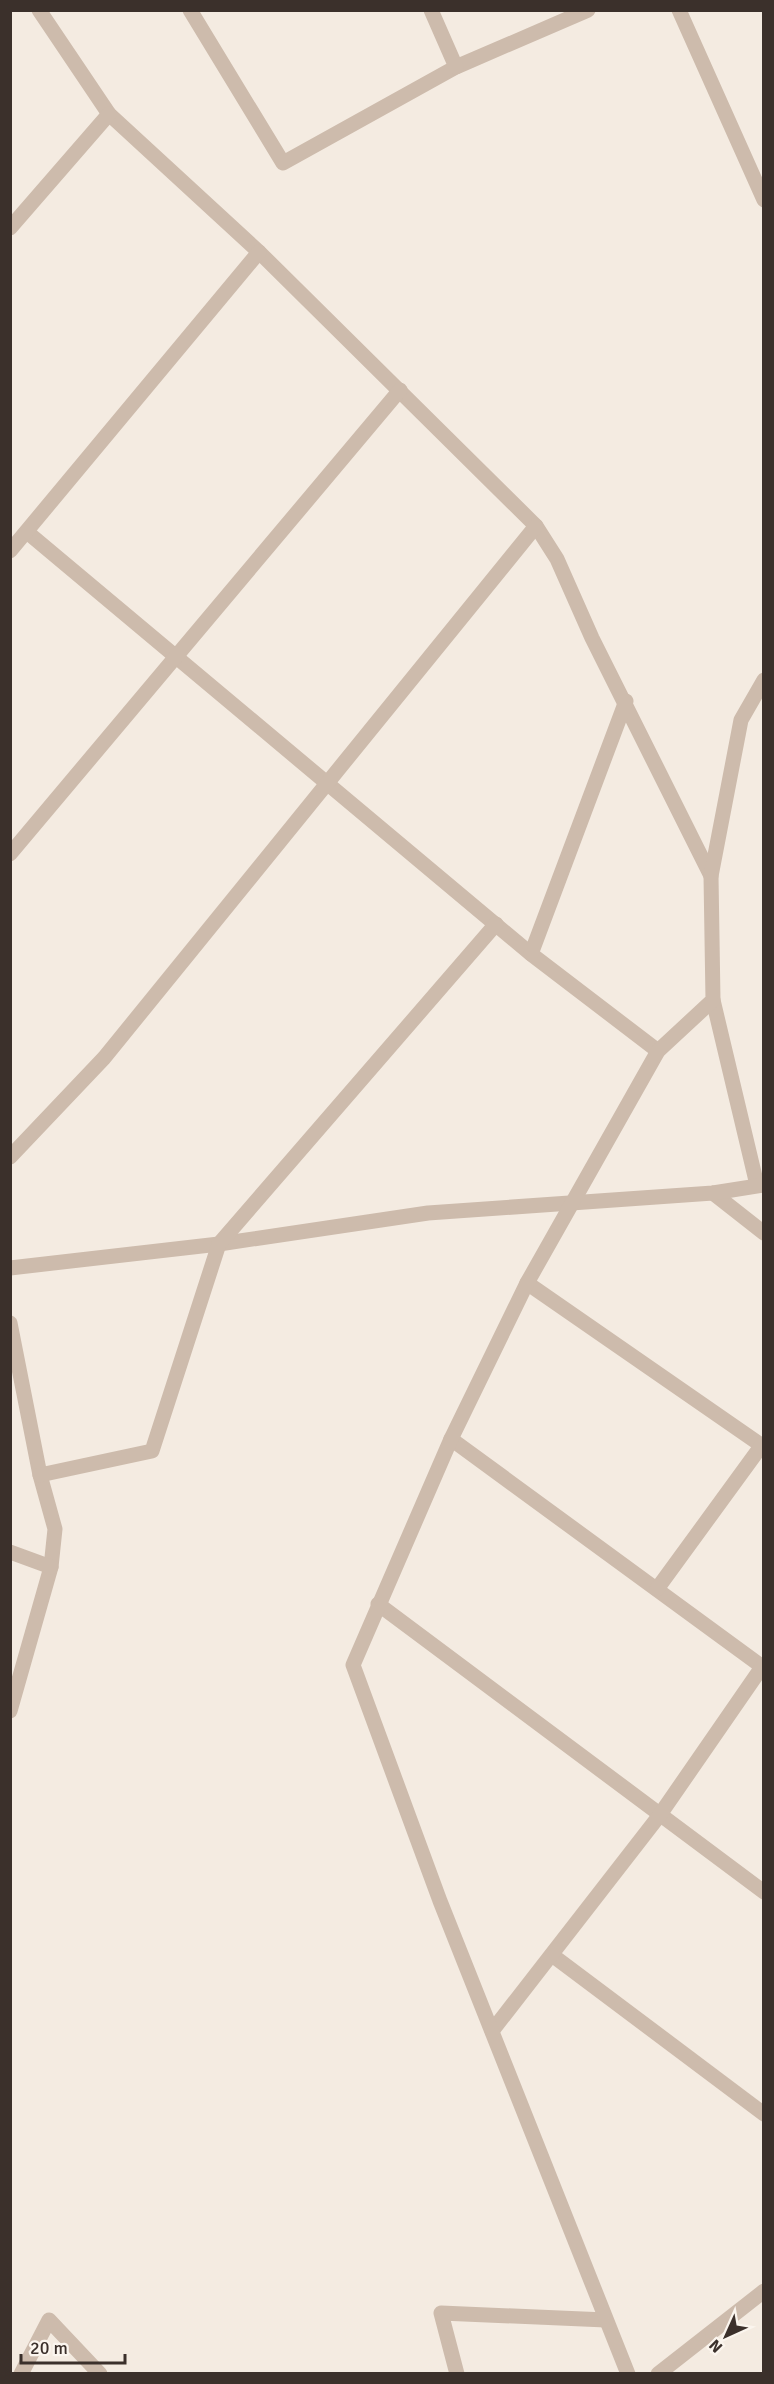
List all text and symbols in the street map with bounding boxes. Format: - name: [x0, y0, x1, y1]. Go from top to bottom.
- north arrow: [696, 2306, 756, 2366]
- scale bar: [21, 2327, 124, 2365]
- text: N: [705, 2335, 727, 2357]
- text: 20 m: [30, 2337, 68, 2359]

